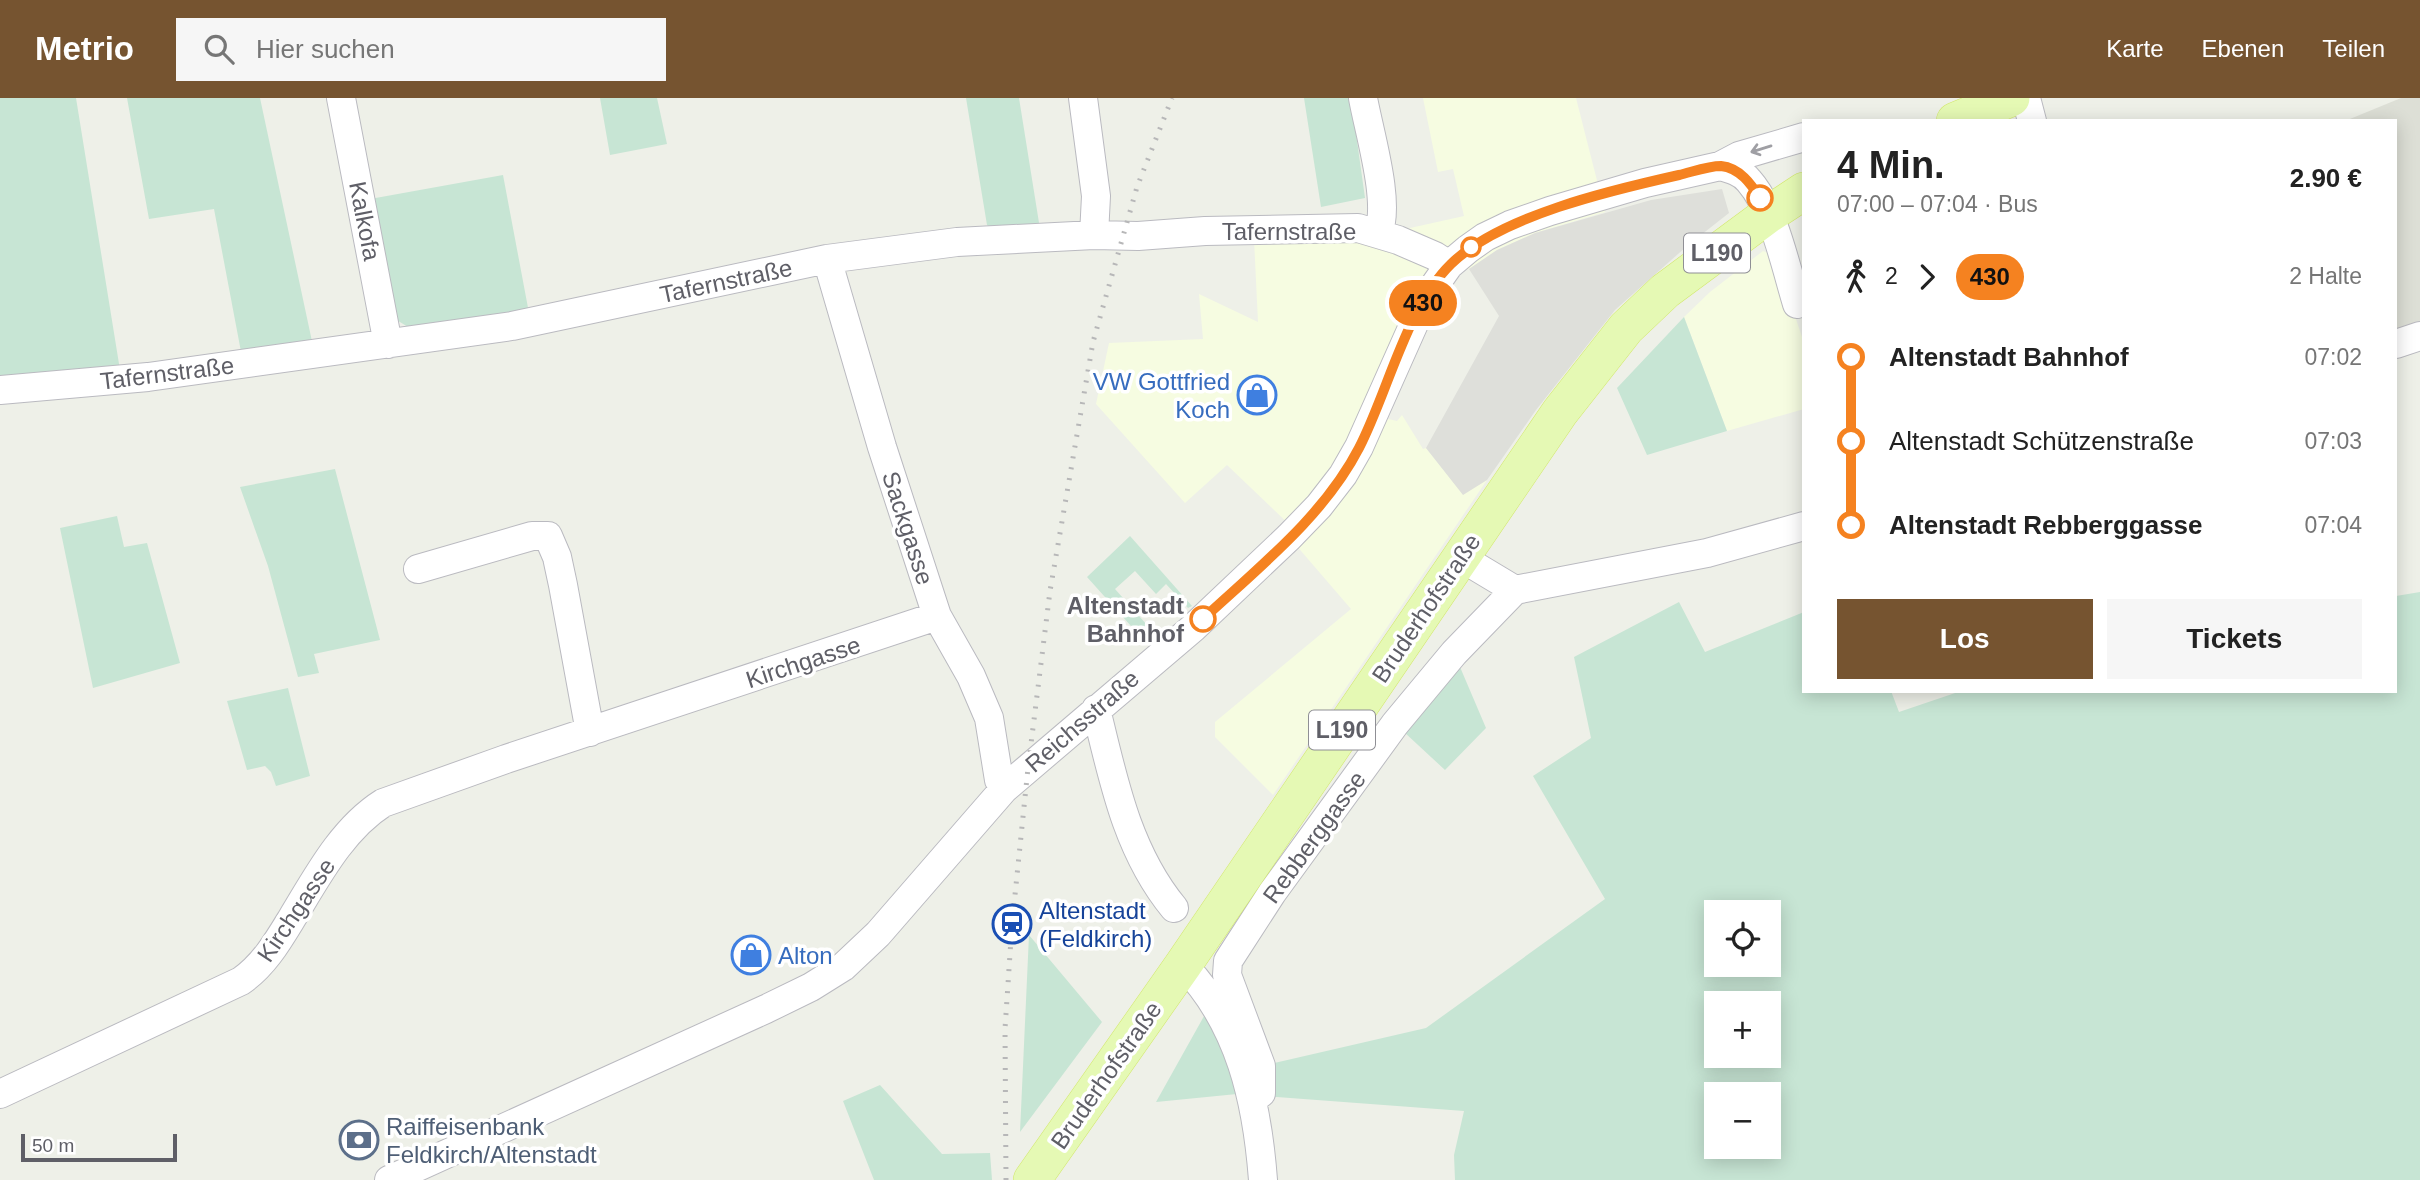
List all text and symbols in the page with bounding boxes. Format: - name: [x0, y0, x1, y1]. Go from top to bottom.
- search box: [176, 18, 666, 81]
- text: Metrio: [35, 30, 134, 67]
- icon: search: [200, 30, 238, 68]
- text: Hier suchen: [256, 34, 395, 64]
- text: Karte: [2106, 35, 2164, 62]
- text: Ebenen: [2202, 35, 2284, 62]
- text: Teilen: [2322, 35, 2385, 62]
- one-way arrow: [1750, 143, 1772, 156]
- text: 4 Min.: [1837, 144, 1945, 186]
- text: 2.90 €: [2290, 163, 2362, 193]
- street label: Kalkofa: [344, 179, 386, 264]
- unlabelled marker: [1747, 185, 1773, 211]
- text: 07:00 – 07:04 · Bus: [1837, 191, 2038, 217]
- street label: Tafernstraße: [1222, 218, 1356, 245]
- road number: L190: [1684, 234, 1750, 272]
- unlabelled marker: [1461, 237, 1481, 257]
- street label: Tafernstraße: [657, 254, 795, 308]
- icon: walk: [1837, 258, 1875, 296]
- icon: forward: [1908, 258, 1946, 296]
- text: 2: [1885, 263, 1898, 289]
- text: 430: [1970, 263, 2010, 290]
- text: 2 Halte: [2289, 263, 2362, 289]
- line badge: 430: [1383, 280, 1463, 326]
- text: 430: [1403, 289, 1443, 316]
- text: Altenstadt Bahnhof: [1889, 342, 2129, 372]
- text: 07:02: [2304, 344, 2362, 370]
- street label: Tafernstraße: [98, 351, 236, 395]
- place label: VW Gottfried Koch: [1093, 368, 1230, 423]
- shop icon: VW Gottfried Koch: [1236, 374, 1278, 416]
- text: Altenstadt Schützenstraße: [1889, 426, 2194, 456]
- text: 07:03: [2304, 428, 2362, 454]
- street label: Sackgasse: [877, 468, 939, 588]
- text: Altenstadt Rebberggasse: [1889, 510, 2203, 540]
- text: 07:04: [2304, 512, 2362, 538]
- street label: Bruderhofstraße: [1366, 529, 1486, 687]
- place label: Altenstadt Bahnhof: [1067, 592, 1185, 647]
- button: Los: [1837, 599, 2093, 679]
- button: Tickets: [2107, 599, 2362, 679]
- marker: Altenstadt Bahnhof: [1190, 606, 1216, 632]
- street label: Kirchgasse: [742, 631, 864, 693]
- street label: Reichsstraße: [1020, 664, 1144, 778]
- road number: L190: [1309, 710, 1375, 750]
- street label: Rebberggasse: [1257, 766, 1371, 908]
- street label: Kirchgasse: [252, 853, 340, 967]
- place label: Altenstadt (Feldkirch): [1039, 897, 1152, 952]
- map controls: [1704, 900, 1781, 1159]
- button: locate: [1704, 900, 1781, 977]
- station icon: Altenstadt (Feldkirch): [991, 903, 1033, 945]
- shop icon: Alton: [730, 934, 772, 976]
- place label: Alton: [778, 942, 833, 969]
- button: +: [1704, 991, 1781, 1068]
- street label: Bruderhofstraße: [1045, 996, 1167, 1154]
- button: −: [1704, 1082, 1781, 1159]
- place label: Raiffeisenbank Feldkirch/Altenstadt: [386, 1113, 597, 1168]
- bank icon: Raiffeisenbank Feldkirch/Altenstadt: [338, 1119, 380, 1161]
- scale bar: [21, 1131, 177, 1163]
- text: 50 m: [32, 1135, 74, 1156]

